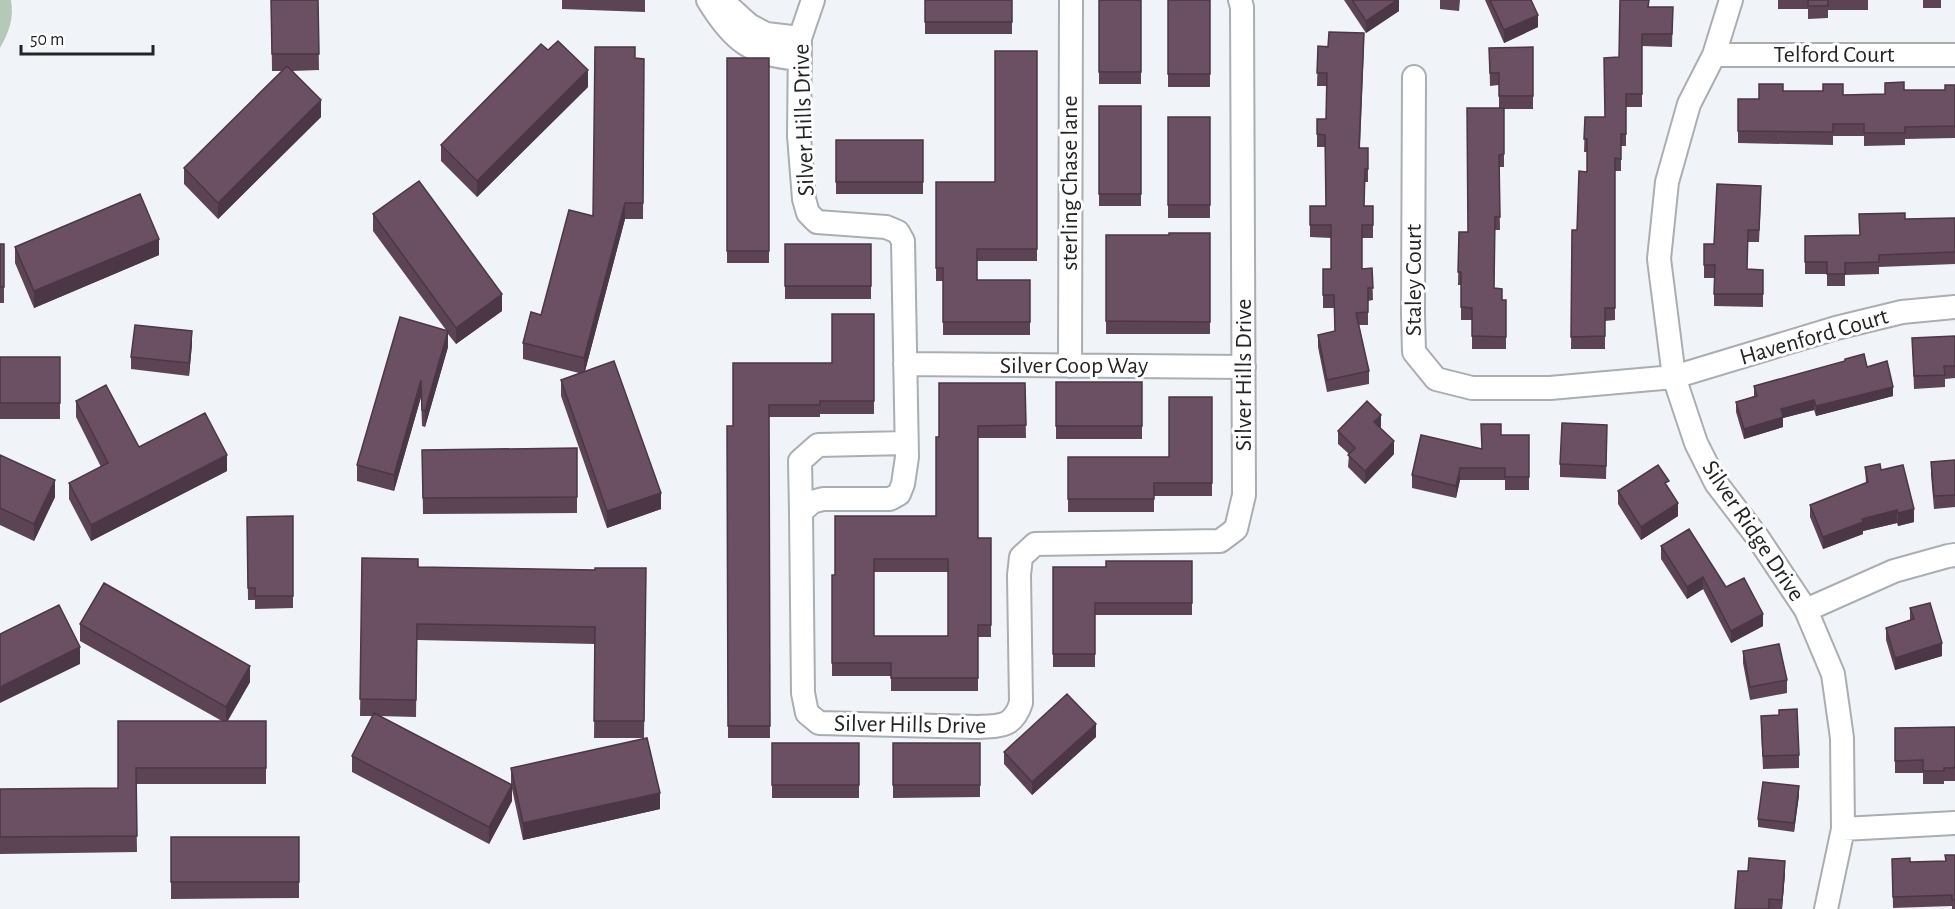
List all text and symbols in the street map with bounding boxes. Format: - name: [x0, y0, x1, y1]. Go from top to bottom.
- scale bar: [21, 18, 153, 56]
- text: 50 m: [30, 31, 64, 49]
- street label: Silver Hills Drive: [789, 43, 819, 197]
- street label: Telford Court: [1774, 43, 1895, 67]
- street label: sterling Chase lane: [1058, 96, 1082, 270]
- street label: Staley Court: [1402, 223, 1426, 336]
- street label: Silver Hills Drive: [1232, 299, 1256, 451]
- street label: Havenford Court: [1737, 304, 1891, 370]
- street label: Silver Coop Way: [1000, 354, 1148, 378]
- street label: Silver Ridge Drive: [1697, 456, 1809, 606]
- street label: Silver Hills Drive: [834, 712, 986, 738]

